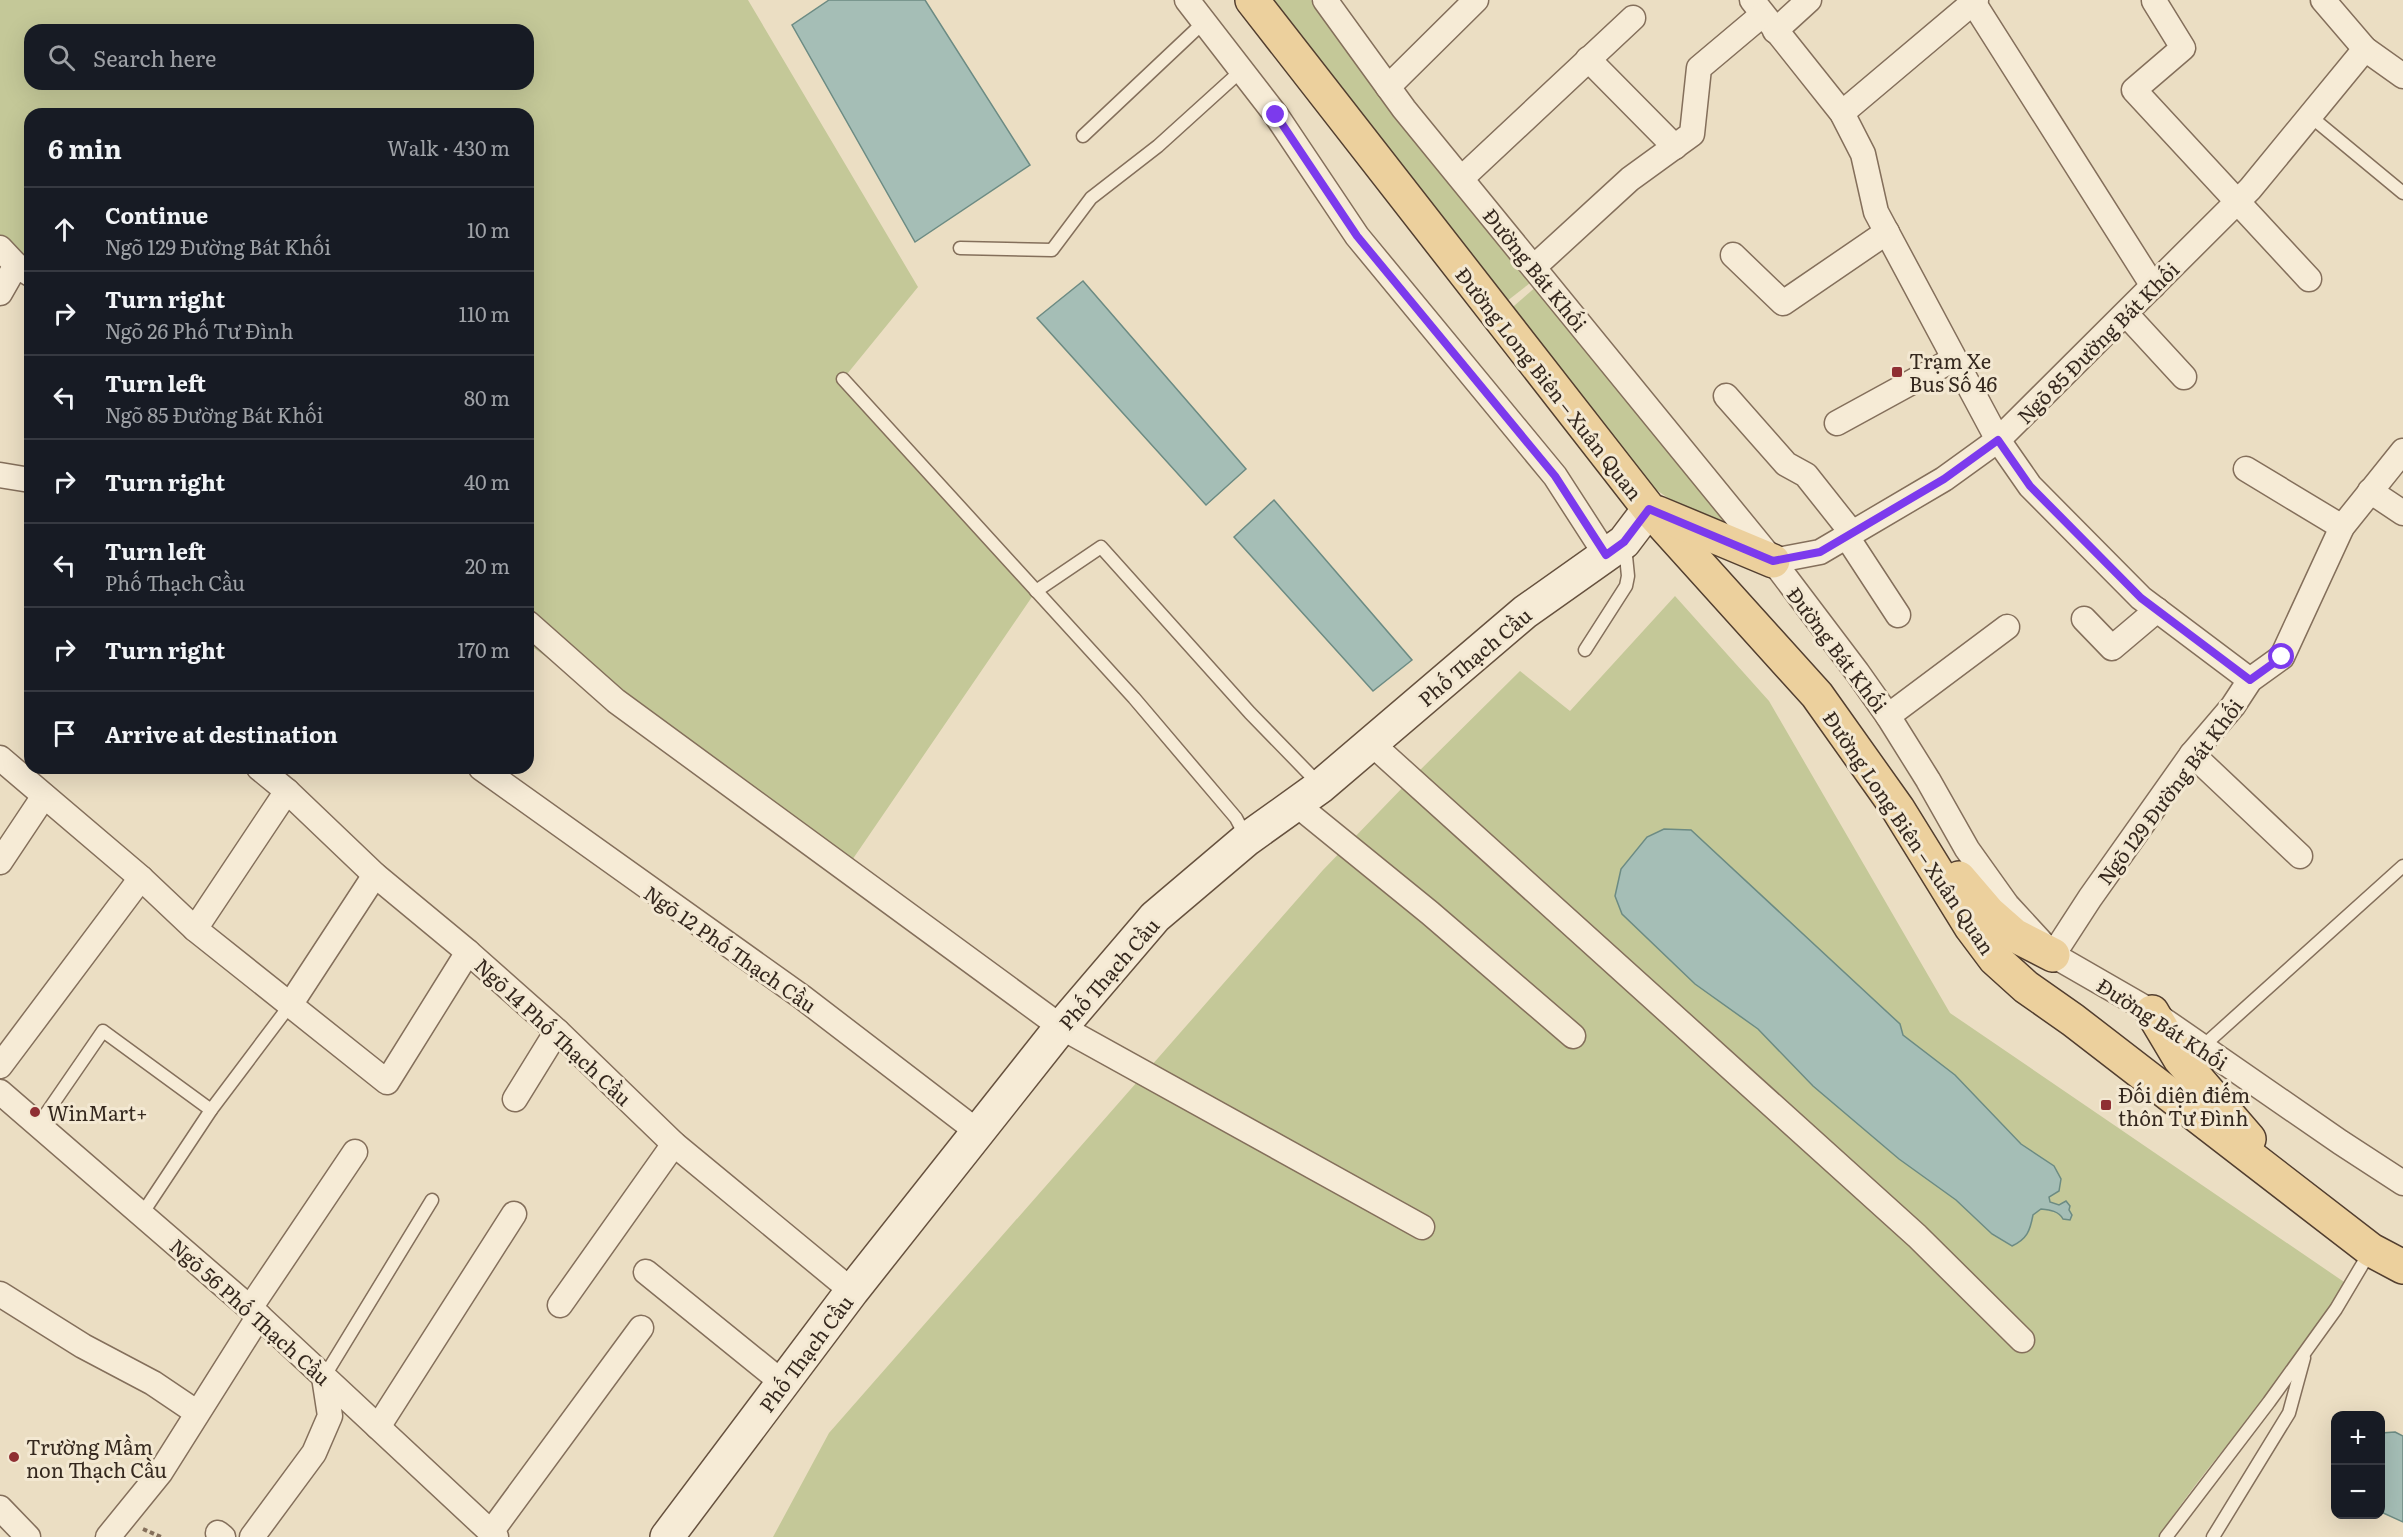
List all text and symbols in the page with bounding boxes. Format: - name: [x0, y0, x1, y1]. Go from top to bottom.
- search box: [24, 24, 534, 90]
- icon: search: [45, 41, 78, 74]
- text: Search here: [93, 41, 216, 74]
- route end: [1262, 101, 1288, 127]
- text: 6 min: [48, 128, 122, 167]
- text: Walk · 430 m: [387, 132, 510, 162]
- text: Continue: [105, 198, 208, 231]
- street label: Đường Bát Khối: [1477, 201, 1595, 337]
- icon: ahead: [48, 213, 81, 246]
- text: 10 m: [467, 214, 510, 244]
- text: Ngõ 129 Đường Bát Khối: [105, 231, 331, 261]
- street label: Ngõ 85 Đường Bát Khối: [2009, 254, 2185, 430]
- street label: Đường Long Biên – Xuân Quan: [1449, 260, 1651, 506]
- text: Turn right: [105, 282, 225, 315]
- icon: right: [48, 297, 81, 330]
- text: 110 m: [459, 298, 510, 328]
- text: Ngõ 26 Phố Tư Đình: [105, 315, 294, 345]
- place label: Trạm Xe Bus Số 46: [1909, 345, 1998, 398]
- marker: Trạm Xe Bus Số 46: [1890, 365, 1904, 379]
- text: Turn left: [105, 366, 206, 399]
- icon: left: [48, 381, 81, 414]
- text: 80 m: [464, 382, 510, 412]
- text: Ngõ 85 Đường Bát Khối: [105, 399, 323, 429]
- icon: right: [48, 465, 81, 498]
- text: Turn right: [105, 465, 225, 498]
- text: 40 m: [464, 466, 510, 496]
- text: Turn left: [105, 534, 206, 567]
- icon: left: [48, 549, 81, 582]
- text: 20 m: [465, 550, 510, 580]
- text: Phố Thạch Cầu: [105, 567, 245, 597]
- street label: Đường Bát Khối: [1781, 580, 1896, 719]
- street label: Phố Thạch Cầu: [1411, 599, 1538, 713]
- icon: right: [48, 633, 81, 666]
- text: Turn right: [105, 633, 225, 666]
- text: 170 m: [457, 634, 510, 664]
- route start: [2268, 643, 2294, 669]
- street label: Ngõ 129 Đường Bát Khối: [2089, 691, 2249, 890]
- street label: Đường Long Biên – Xuân Quan: [1817, 704, 2003, 960]
- icon: arrive: [48, 717, 81, 750]
- text: Arrive at destination: [105, 717, 338, 750]
- street label: Ngõ 12 Phố Thạch Cầu: [639, 877, 824, 1019]
- street label: Phố Thạch Cầu: [1051, 910, 1165, 1036]
- street label: Ngõ 14 Phố Thạch Cầu: [469, 950, 639, 1112]
- street label: Đường Bát Khối: [2092, 969, 2235, 1077]
- place label: Đối diện điếm thôn Tư Đình: [2118, 1079, 2250, 1132]
- place label: WinMart+: [47, 1097, 148, 1127]
- marker: Đối diện điếm thôn Tư Đình: [2099, 1098, 2113, 1112]
- marker: WinMart+: [28, 1105, 42, 1119]
- street label: Ngõ 56 Phố Thạch Cầu: [164, 1231, 338, 1392]
- street label: Phố Thạch Cầu: [751, 1288, 859, 1418]
- map controls: [2331, 1411, 2385, 1519]
- button: +: [2331, 1411, 2385, 1465]
- place label: Trường Mầm non Thạch Cầu: [26, 1431, 167, 1484]
- marker: Trường Mầm non Thạch Cầu: [7, 1450, 21, 1464]
- button: −: [2331, 1465, 2385, 1519]

